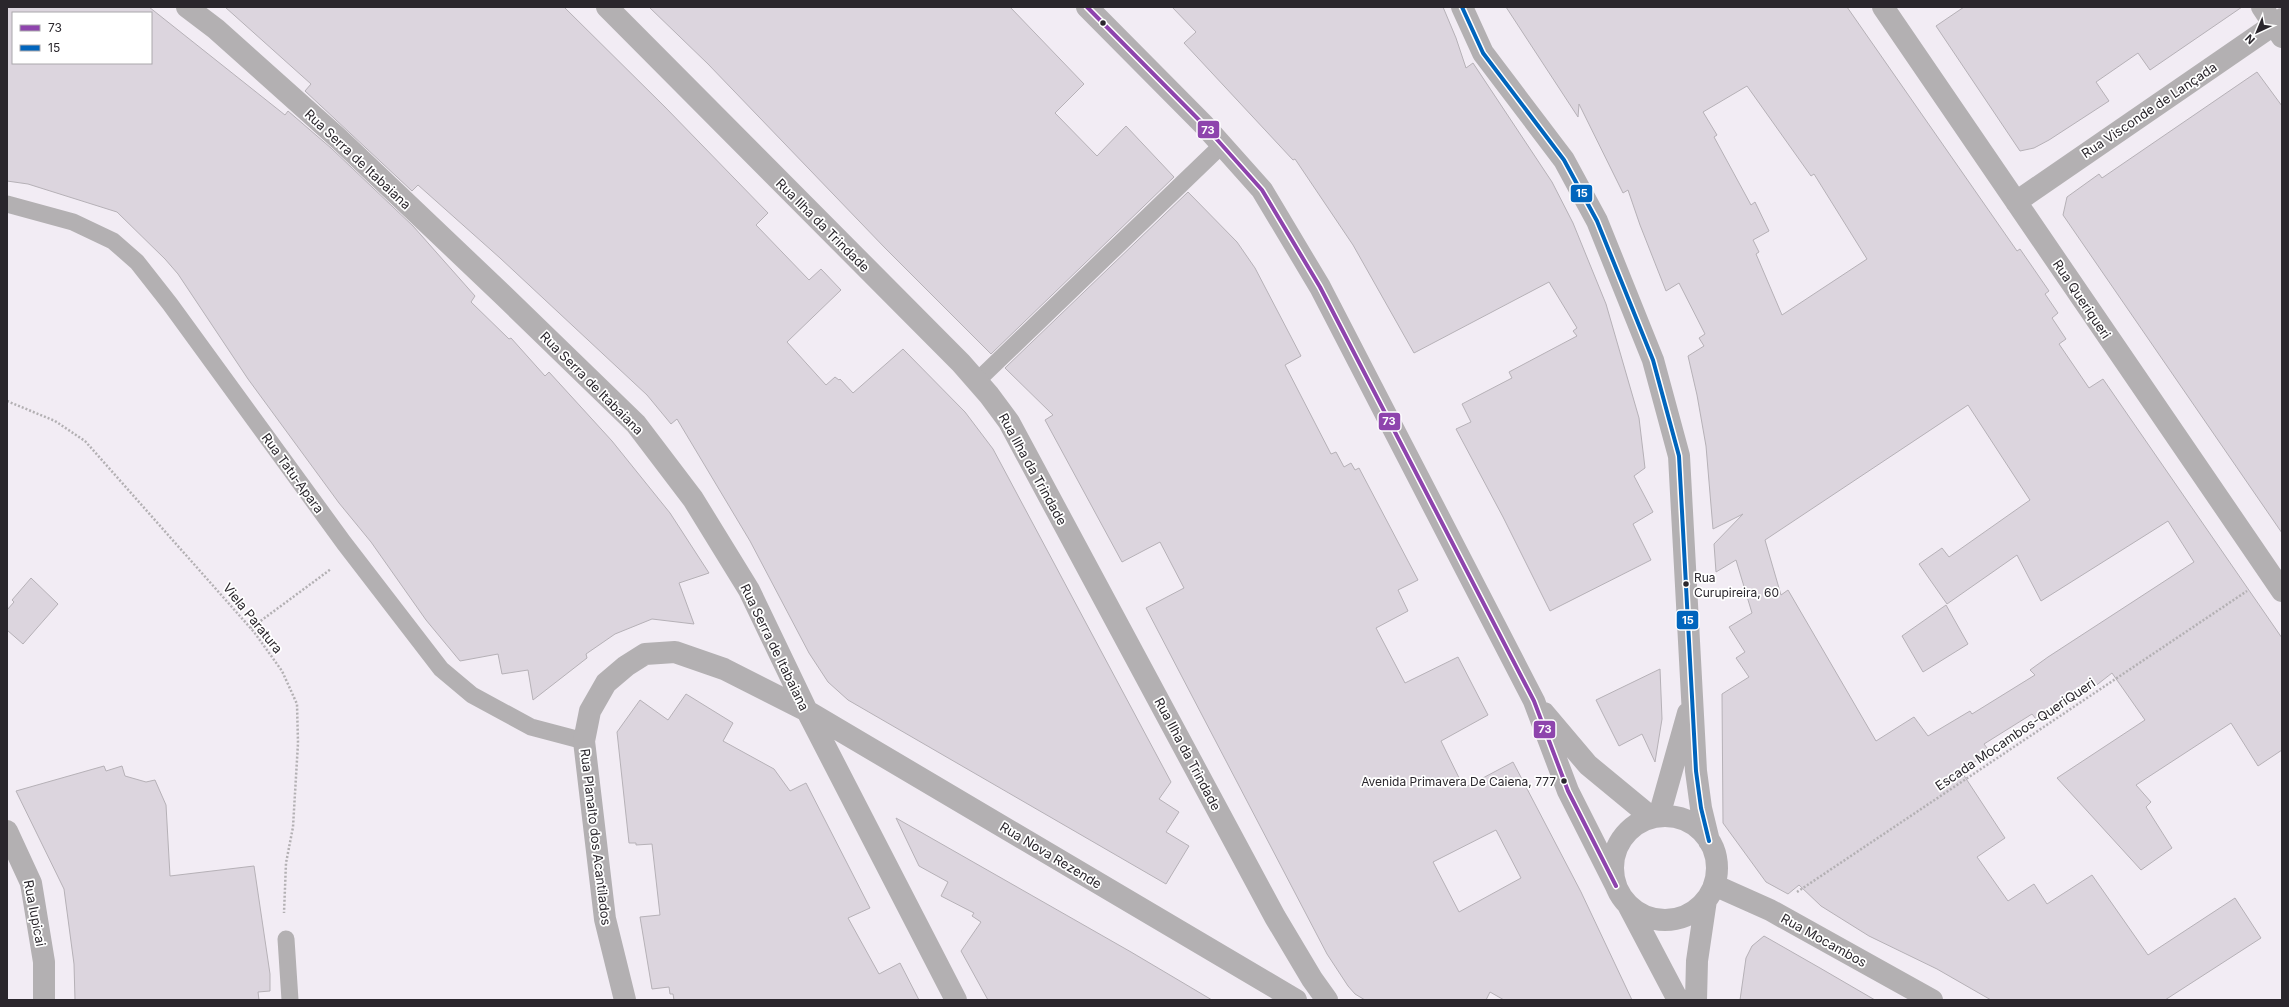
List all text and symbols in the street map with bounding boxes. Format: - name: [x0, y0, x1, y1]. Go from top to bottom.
- legend: [12, 12, 152, 64]
- north arrow: [2237, 12, 2277, 52]
- unlabelled marker: [1098, 18, 1108, 28]
- text: 73: [48, 20, 62, 35]
- text: N: [2242, 31, 2258, 47]
- text: 15: [48, 40, 60, 55]
- street label: Rua Visconde de Lançada: [2078, 59, 2220, 161]
- street label: Rua Serra de Itabaiana: [302, 106, 414, 212]
- line badge: 73: [1197, 120, 1220, 139]
- text: 73: [1201, 123, 1215, 137]
- street label: Rua Ilha da Trindade: [773, 175, 873, 275]
- line badge: 15: [1570, 184, 1593, 203]
- text: 15: [1576, 186, 1588, 200]
- street label: Rua Queriqueri: [2050, 256, 2114, 342]
- street label: Rua Serra de Itabaiana: [537, 328, 647, 438]
- street label: Rua Ilha da Trindade: [996, 410, 1070, 528]
- line badge: 73: [1378, 412, 1401, 431]
- text: 73: [1382, 414, 1396, 428]
- street label: Rua Tatu-Apara: [259, 430, 327, 516]
- place label: Rua Curupireira, 60: [1694, 570, 1779, 600]
- marker: Rua Curupireira, 60: [1681, 579, 1691, 589]
- street label: Viela Paratura: [220, 580, 286, 656]
- street label: Rua Serra de Itabaiana: [737, 581, 813, 713]
- line badge: 15: [1676, 610, 1699, 630]
- text: 15: [1682, 613, 1694, 627]
- street label: Escada Mocambos-QueriQueri: [1932, 674, 2098, 794]
- street label: Rua Ilha da Trindade: [1151, 695, 1225, 813]
- line badge: 73: [1533, 720, 1556, 739]
- text: 73: [1538, 722, 1552, 736]
- street label: Rua Planalto dos Acantilados: [577, 748, 615, 926]
- place label: Avenida Primavera De Caiena, 777: [1361, 774, 1556, 789]
- marker: Avenida Primavera De Caiena, 777: [1559, 776, 1569, 786]
- street label: Rua Nova Rezende: [997, 818, 1105, 892]
- street label: Rua Iupicai: [21, 878, 49, 948]
- street label: Rua Mocambos: [1778, 910, 1870, 970]

